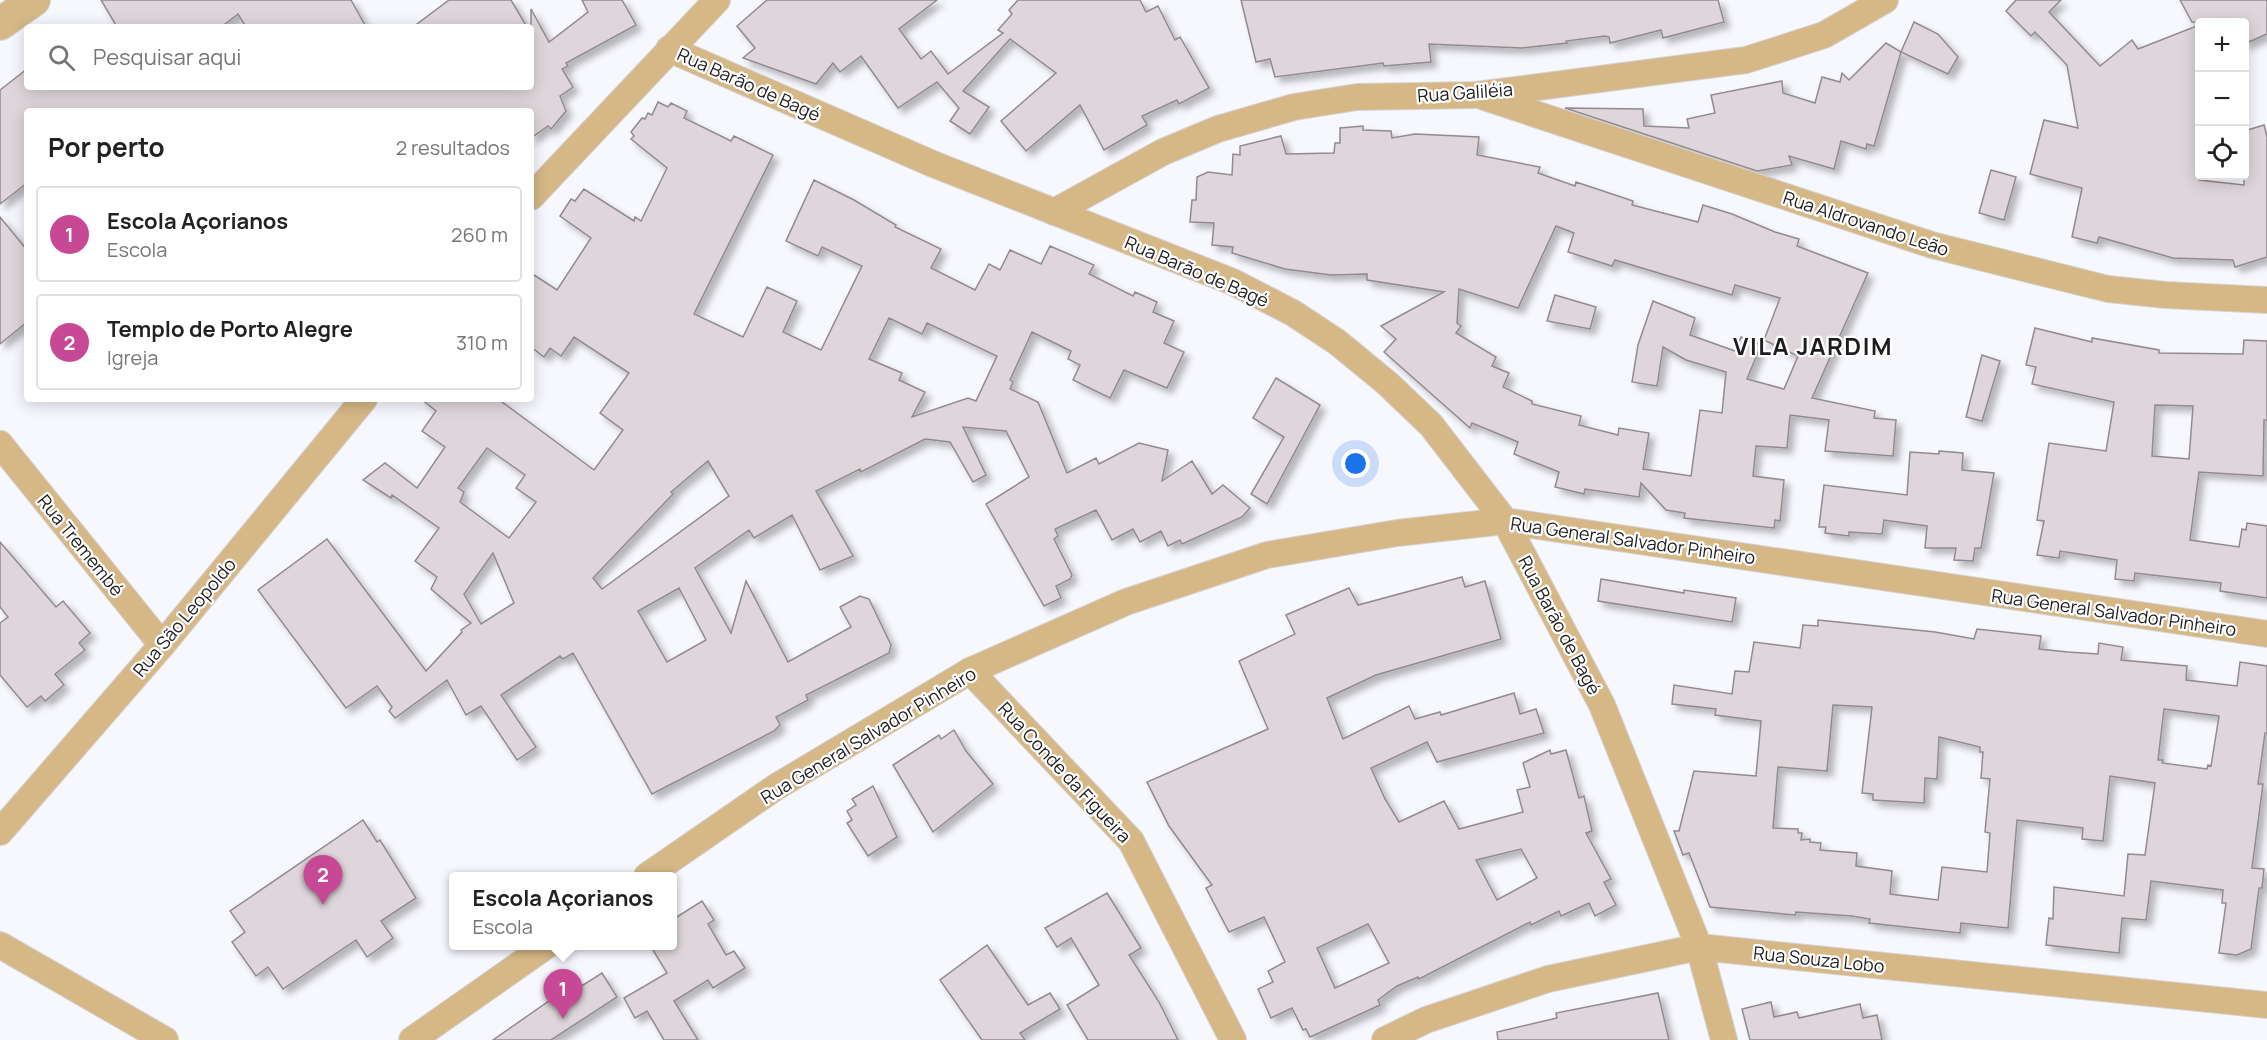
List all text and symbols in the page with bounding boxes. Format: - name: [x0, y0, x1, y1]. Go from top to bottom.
- map controls: [2195, 18, 2249, 180]
- button: +: [2195, 18, 2249, 72]
- search box: [24, 24, 534, 90]
- icon: search: [45, 41, 78, 74]
- text: Pesquisar aqui: [93, 42, 241, 72]
- street label: Rua Barão de Bagé: [674, 42, 824, 126]
- button: −: [2195, 72, 2249, 126]
- street label: Rua Galiléia: [1416, 77, 1514, 107]
- button: locate: [2195, 126, 2249, 180]
- text: Por perto: [48, 129, 165, 165]
- text: 2 resultados: [396, 134, 510, 161]
- street label: Rua Aldrovando Leão: [1780, 185, 1952, 261]
- text: Escola Açorianos: [107, 206, 288, 236]
- text: 1: [65, 221, 74, 248]
- text: 260 m: [451, 221, 508, 248]
- street label: Rua Barão de Bagé: [1121, 230, 1273, 312]
- text: Escola: [107, 236, 167, 263]
- text: Templo de Porto Alegre: [107, 314, 353, 344]
- text: 2: [64, 329, 75, 356]
- text: 310 m: [456, 329, 508, 356]
- district label: VILA JARDIM: [1733, 329, 1893, 362]
- text: Igreja: [107, 344, 158, 371]
- your location: [1341, 449, 1370, 478]
- street label: Rua Tremembé: [33, 489, 129, 601]
- street label: Rua General Salvador Pinheiro: [1509, 511, 1757, 569]
- street label: Rua Barão de Bagé: [1513, 551, 1607, 699]
- street label: Rua São Leopoldo: [127, 553, 241, 681]
- street label: Rua General Salvador Pinheiro: [1990, 583, 2238, 641]
- street label: Rua General Salvador Pinheiro: [756, 661, 980, 809]
- street label: Rua Conde da Figueira: [993, 696, 1137, 848]
- pin: 2: [304, 856, 342, 905]
- popup: [449, 872, 677, 950]
- text: Escola Açorianos: [472, 883, 654, 913]
- text: Escola: [472, 913, 533, 940]
- street label: Rua Souza Lobo: [1752, 940, 1886, 978]
- pin: 1: [544, 970, 582, 1019]

